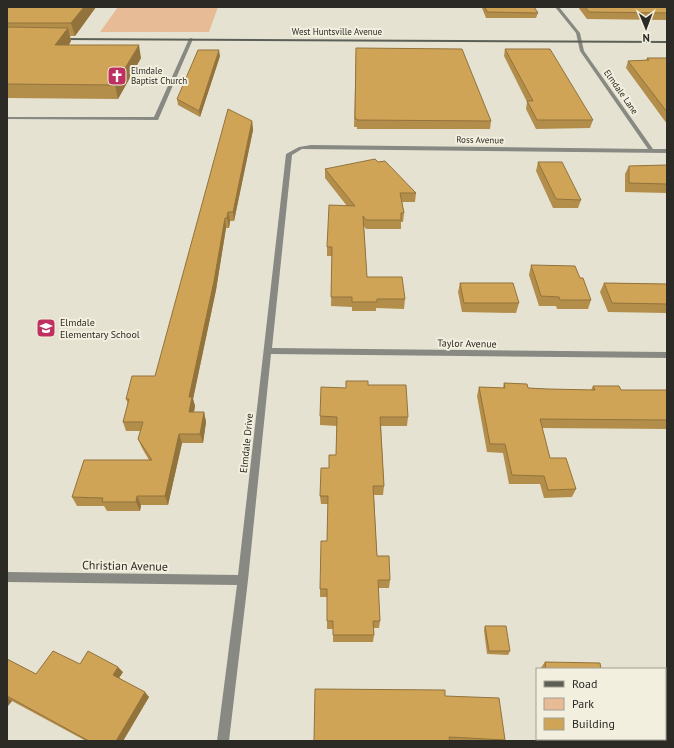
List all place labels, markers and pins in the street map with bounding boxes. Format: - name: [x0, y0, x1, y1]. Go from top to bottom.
- church icon: Elmdale Baptist Church: [106, 65, 128, 87]
- place label: Elmdale Baptist Church: [131, 65, 187, 86]
- place label: Elmdale Elementary School: [60, 316, 140, 341]
- school or university icon: Elmdale Elementary School: [35, 317, 57, 339]

